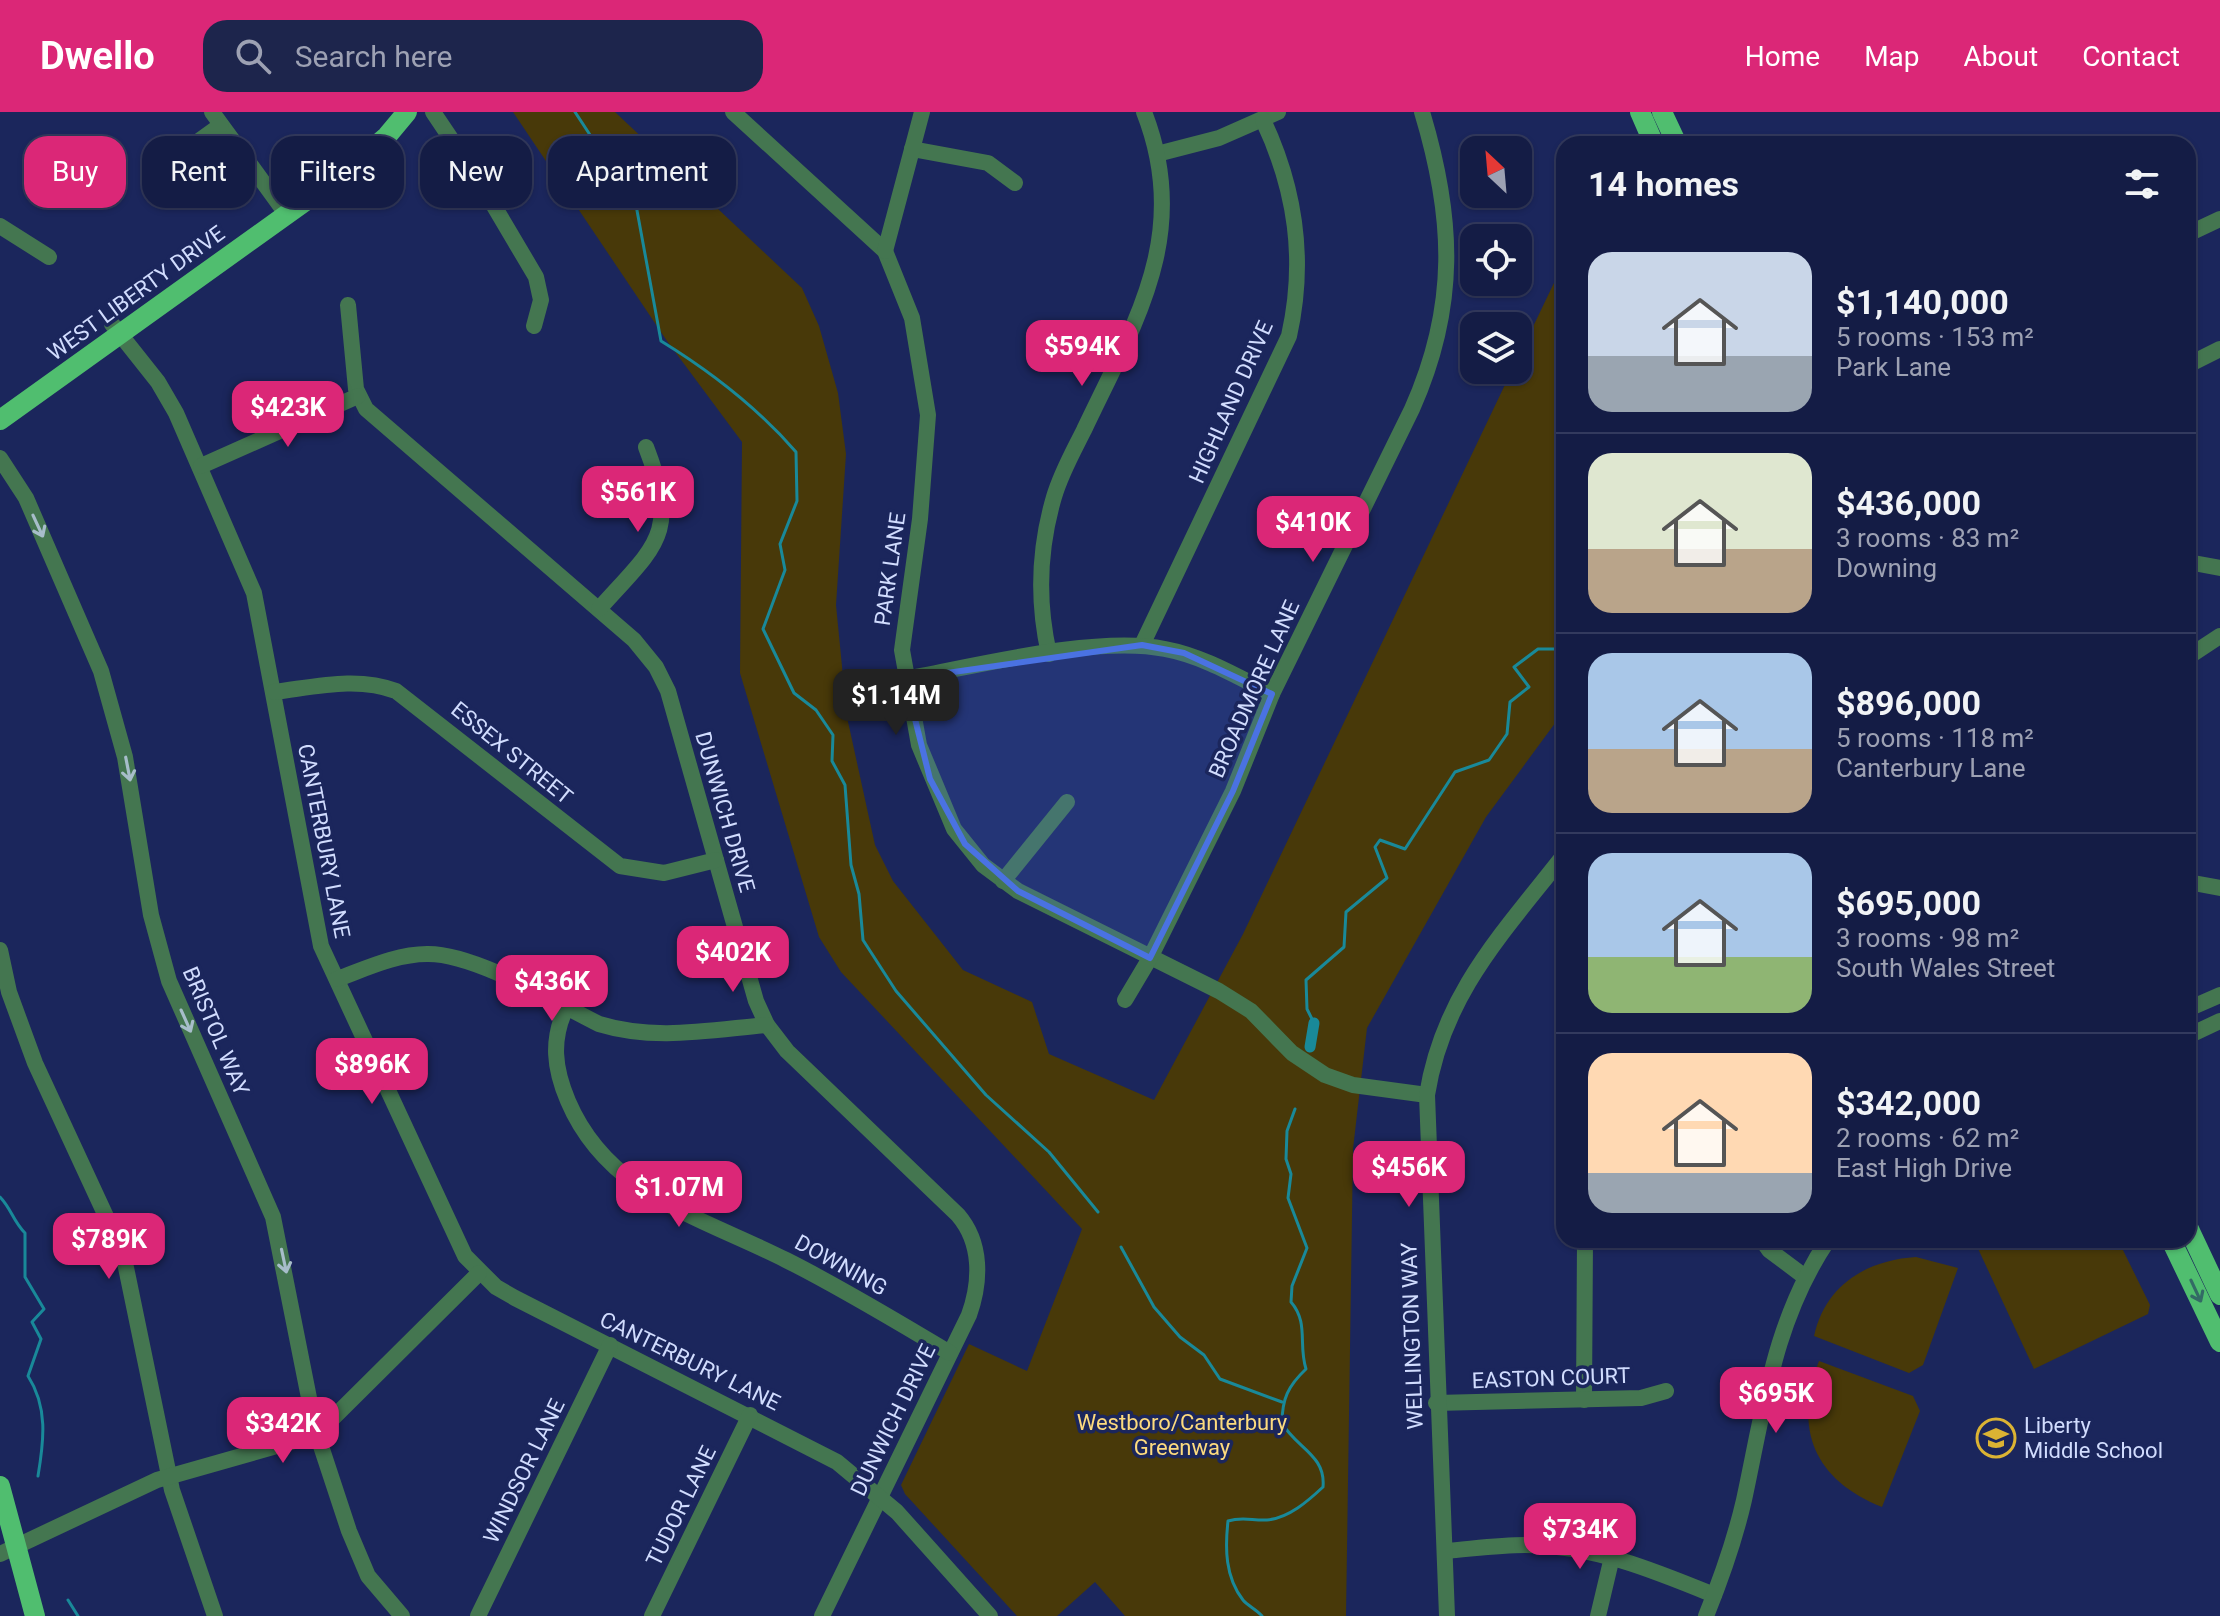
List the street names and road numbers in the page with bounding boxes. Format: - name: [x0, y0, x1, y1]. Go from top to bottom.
- street label: WEST LIBERTY DRIVE: [43, 220, 229, 366]
- street label: HIGHLAND DRIVE: [1184, 317, 1278, 487]
- street label: PARK LANE: [870, 511, 910, 627]
- street label: BROADMORE LANE: [1204, 596, 1304, 782]
- street label: ESSEX STREET: [446, 697, 578, 809]
- street label: DUNWICH DRIVE: [690, 729, 760, 895]
- street label: CANTERBURY LANE: [293, 742, 355, 940]
- street label: BRISTOL WAY: [178, 963, 255, 1100]
- street label: DOWNING: [791, 1229, 891, 1301]
- street label: WELLINGTON WAY: [1396, 1241, 1428, 1430]
- street label: CANTERBURY LANE: [596, 1306, 784, 1416]
- street label: DUNWICH DRIVE: [845, 1340, 941, 1500]
- street label: EASTON COURT: [1471, 1363, 1631, 1393]
- street label: WINDSOR LANE: [478, 1395, 570, 1547]
- street label: TUDOR LANE: [641, 1442, 721, 1570]

